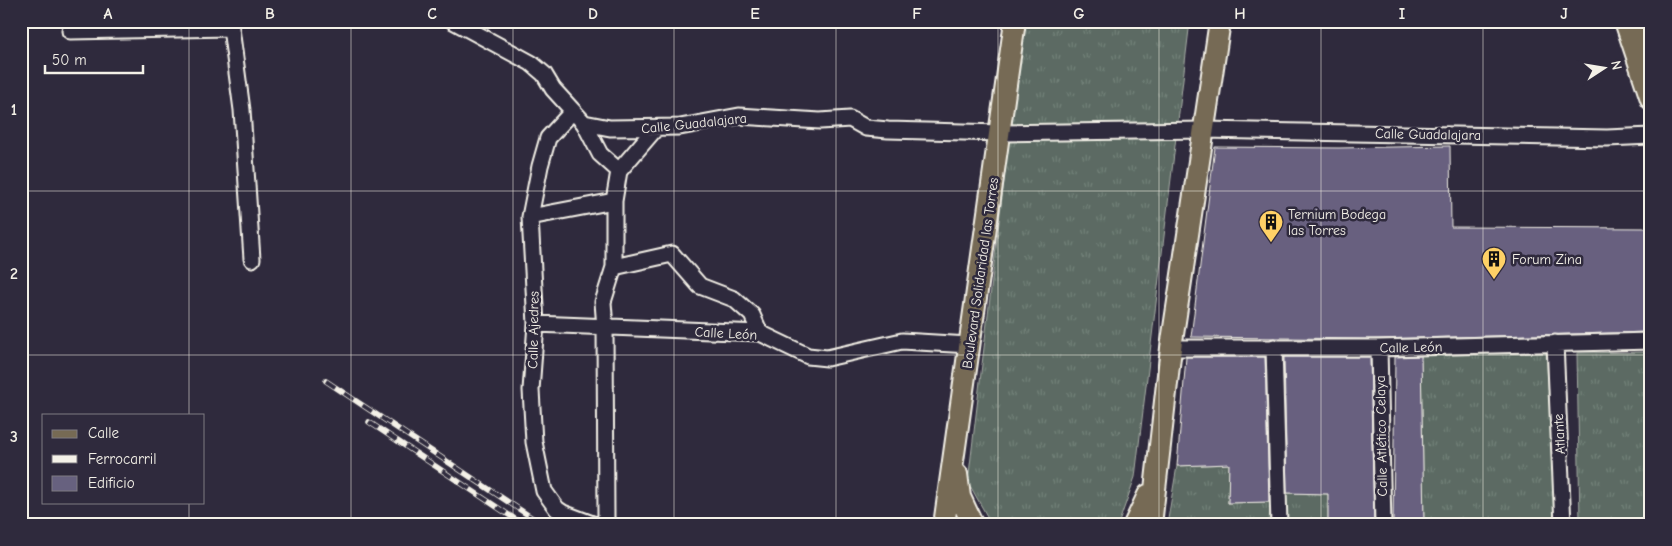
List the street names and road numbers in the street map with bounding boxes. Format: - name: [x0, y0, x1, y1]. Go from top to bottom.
- street label: Calle Guadalajara: [640, 110, 748, 137]
- street label: Calle Guadalajara: [1375, 125, 1481, 144]
- street label: Boulevard Solidaridad las Torres: [959, 176, 1002, 370]
- street label: Calle Ajedres: [524, 291, 543, 369]
- street label: Calle León: [694, 323, 758, 344]
- street label: Calle León: [1380, 338, 1442, 357]
- street label: Calle Atlético Celaya: [1372, 375, 1391, 497]
- street label: Atlante: [1550, 413, 1569, 455]

